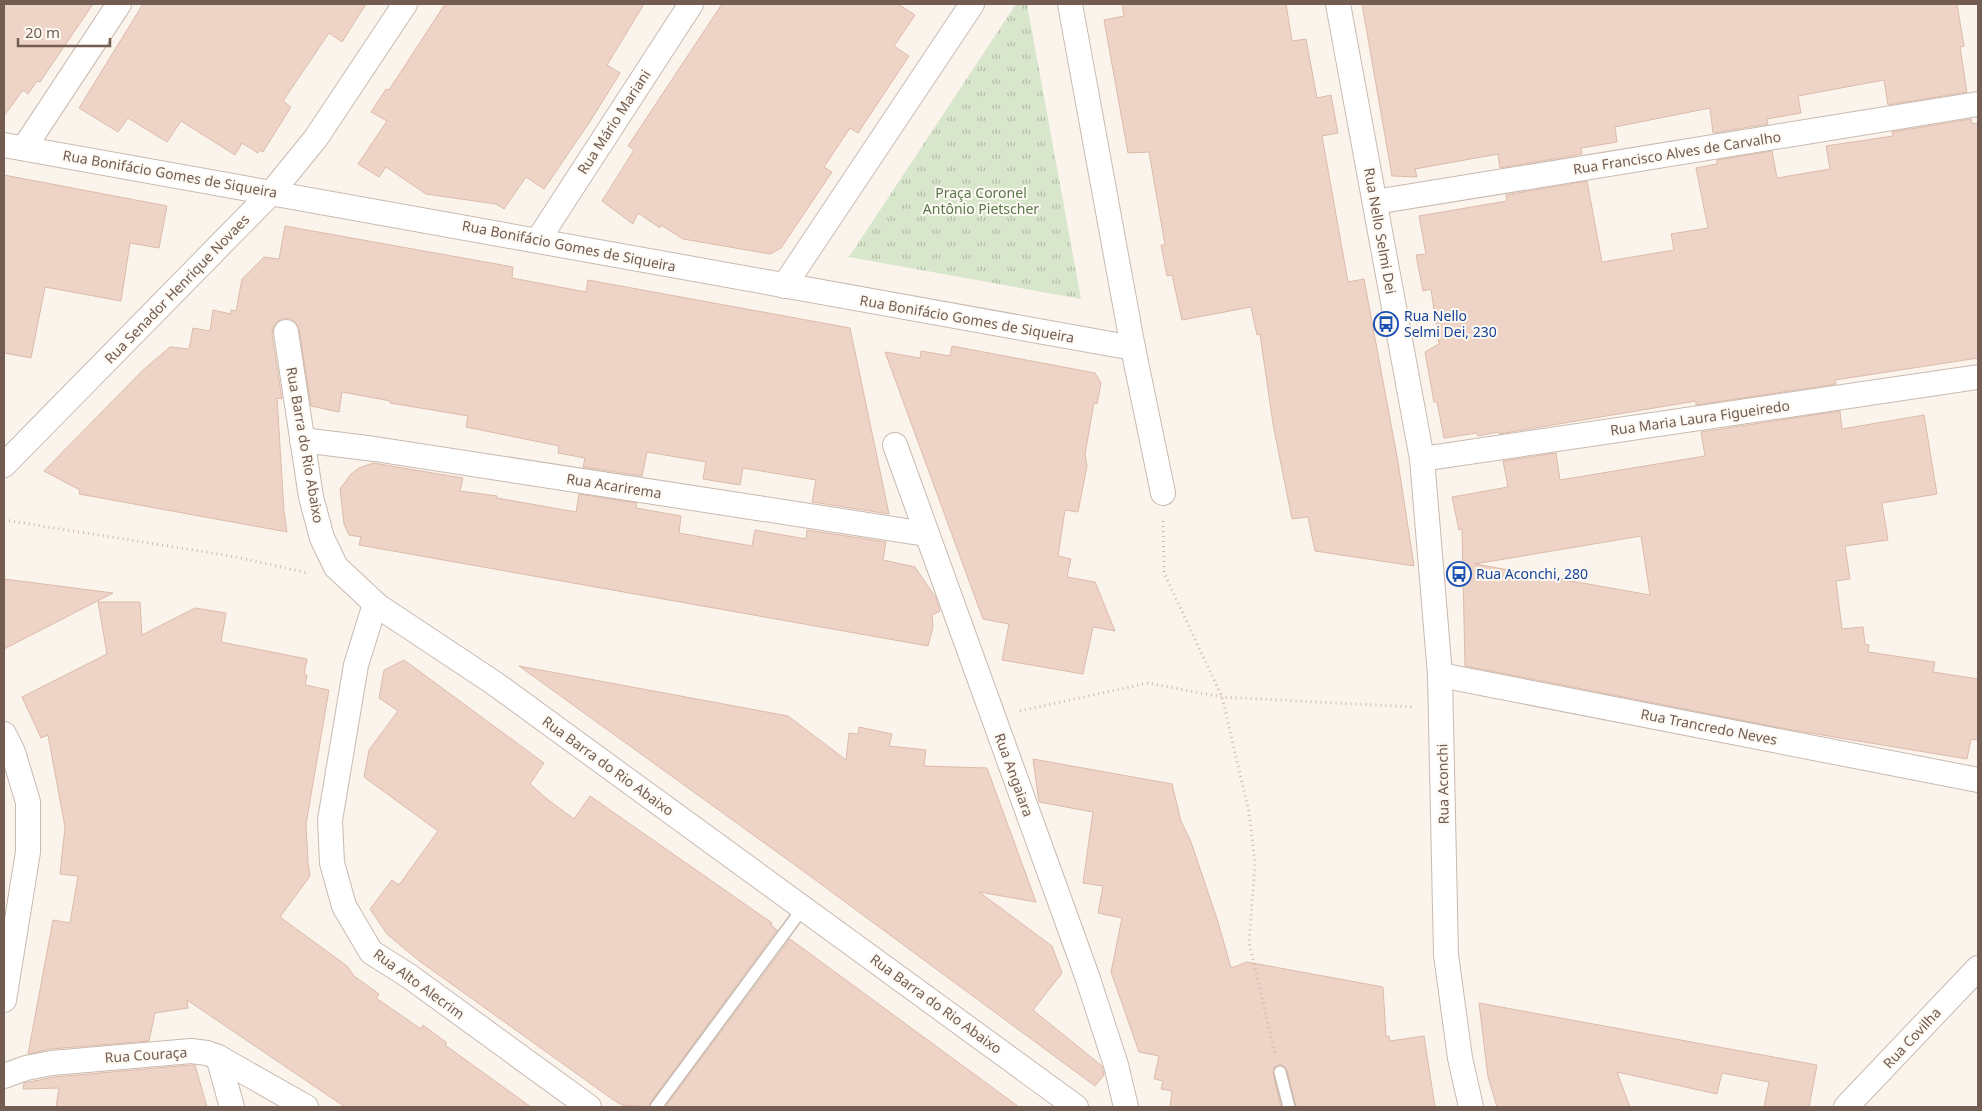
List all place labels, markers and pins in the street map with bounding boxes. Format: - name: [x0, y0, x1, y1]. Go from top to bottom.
- place label: Rua Nello Selmi Dei, 230: [1404, 306, 1497, 341]
- bus stop icon: Rua Nello Selmi Dei, 230: [1373, 311, 1399, 337]
- bus stop icon: Rua Aconchi, 280: [1446, 561, 1472, 587]
- place label: Rua Aconchi, 280: [1476, 564, 1588, 583]

